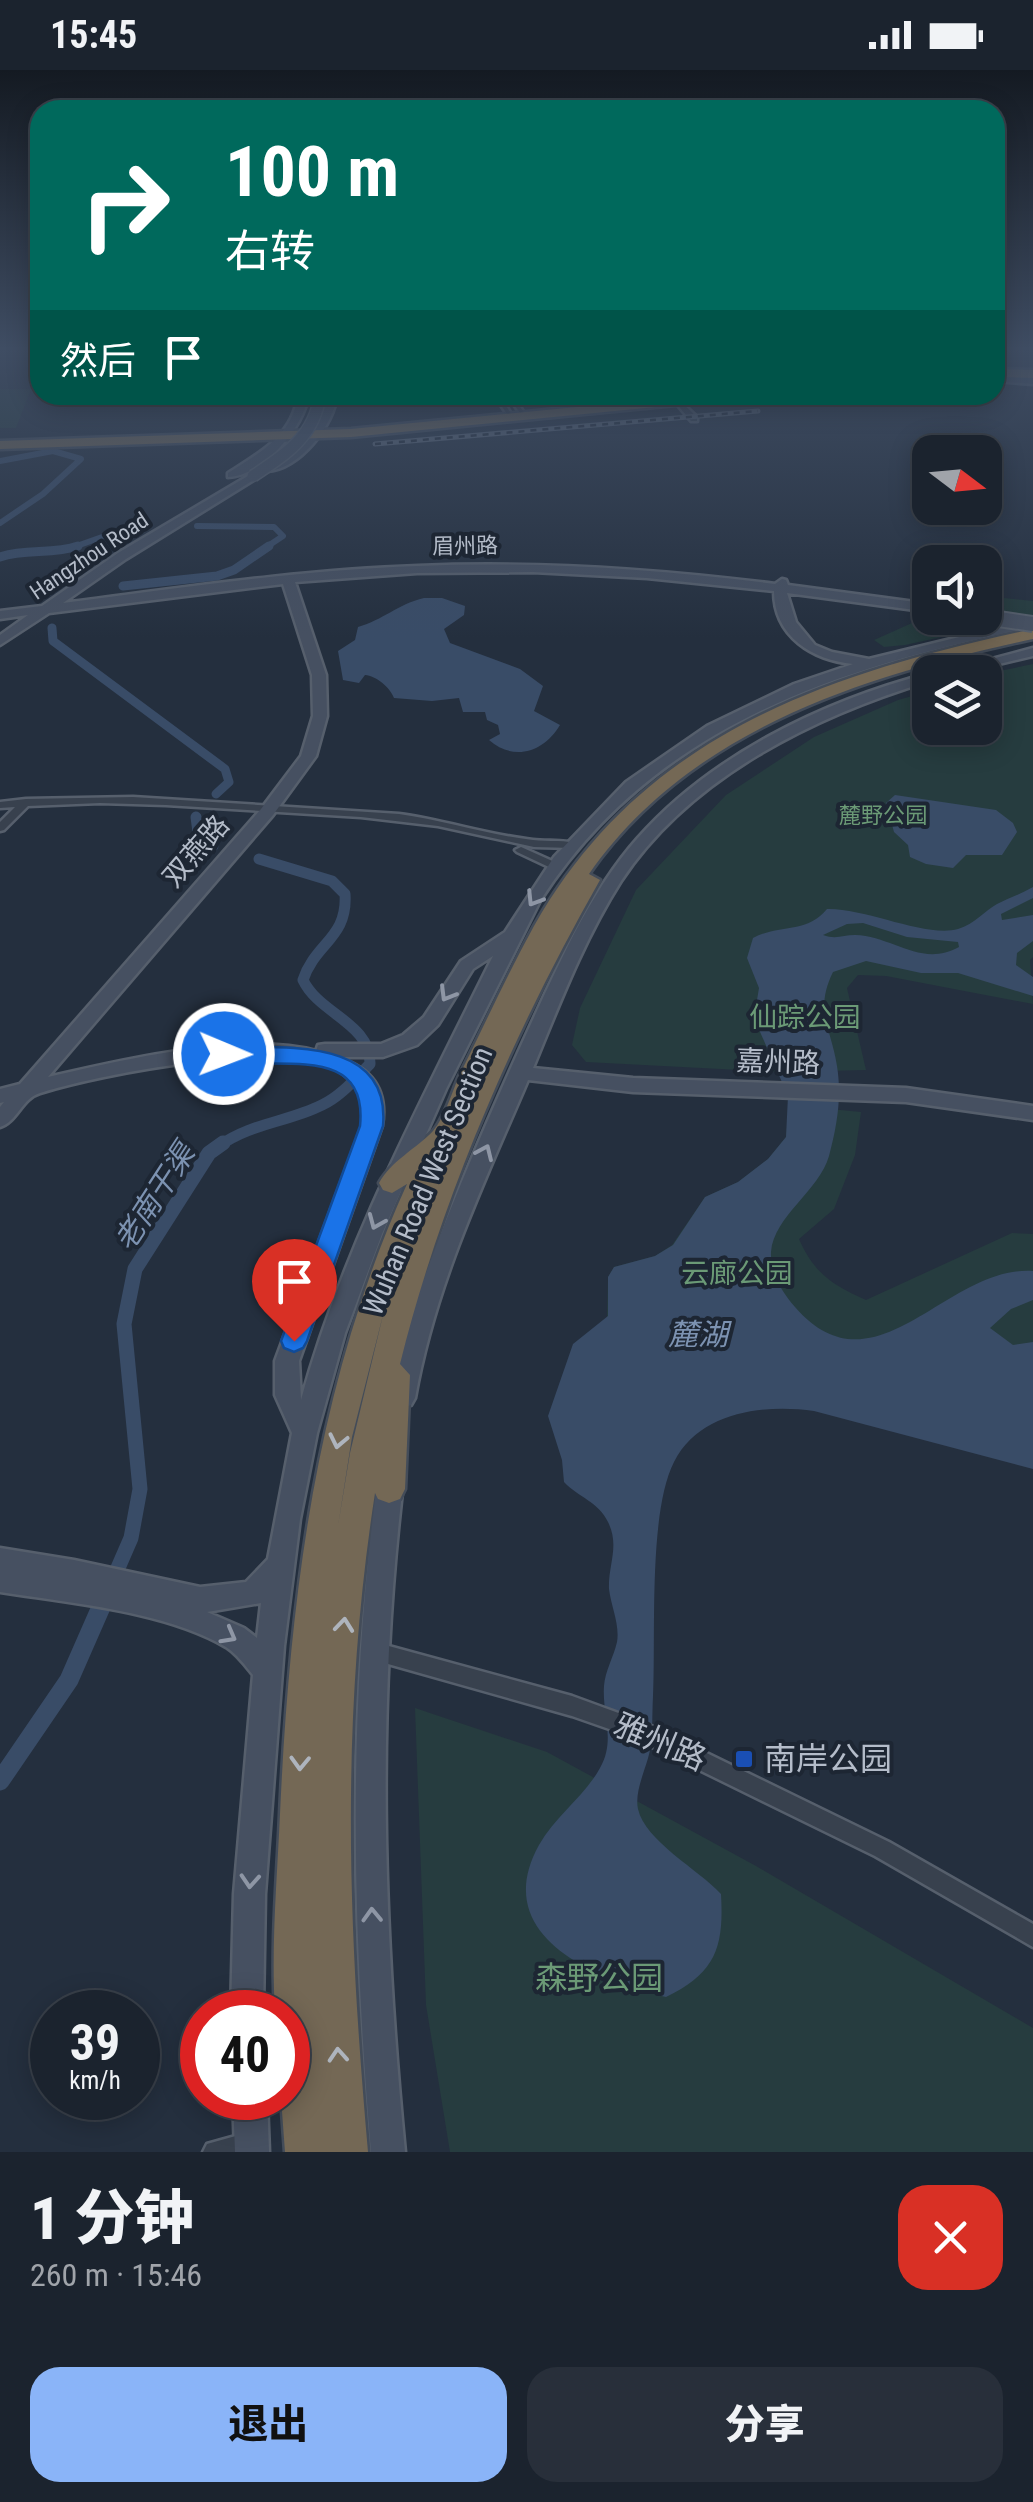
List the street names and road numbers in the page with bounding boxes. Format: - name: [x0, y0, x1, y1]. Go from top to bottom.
- street label: Hangzhou Road: [25, 507, 153, 605]
- street label: 眉州路: [432, 533, 498, 559]
- street label: 双燕路: [156, 808, 236, 894]
- street label: Wuhan Road West Section: [356, 1042, 500, 1320]
- street label: 嘉州路: [735, 1044, 821, 1080]
- street label: 雅州路: [608, 1706, 712, 1778]

